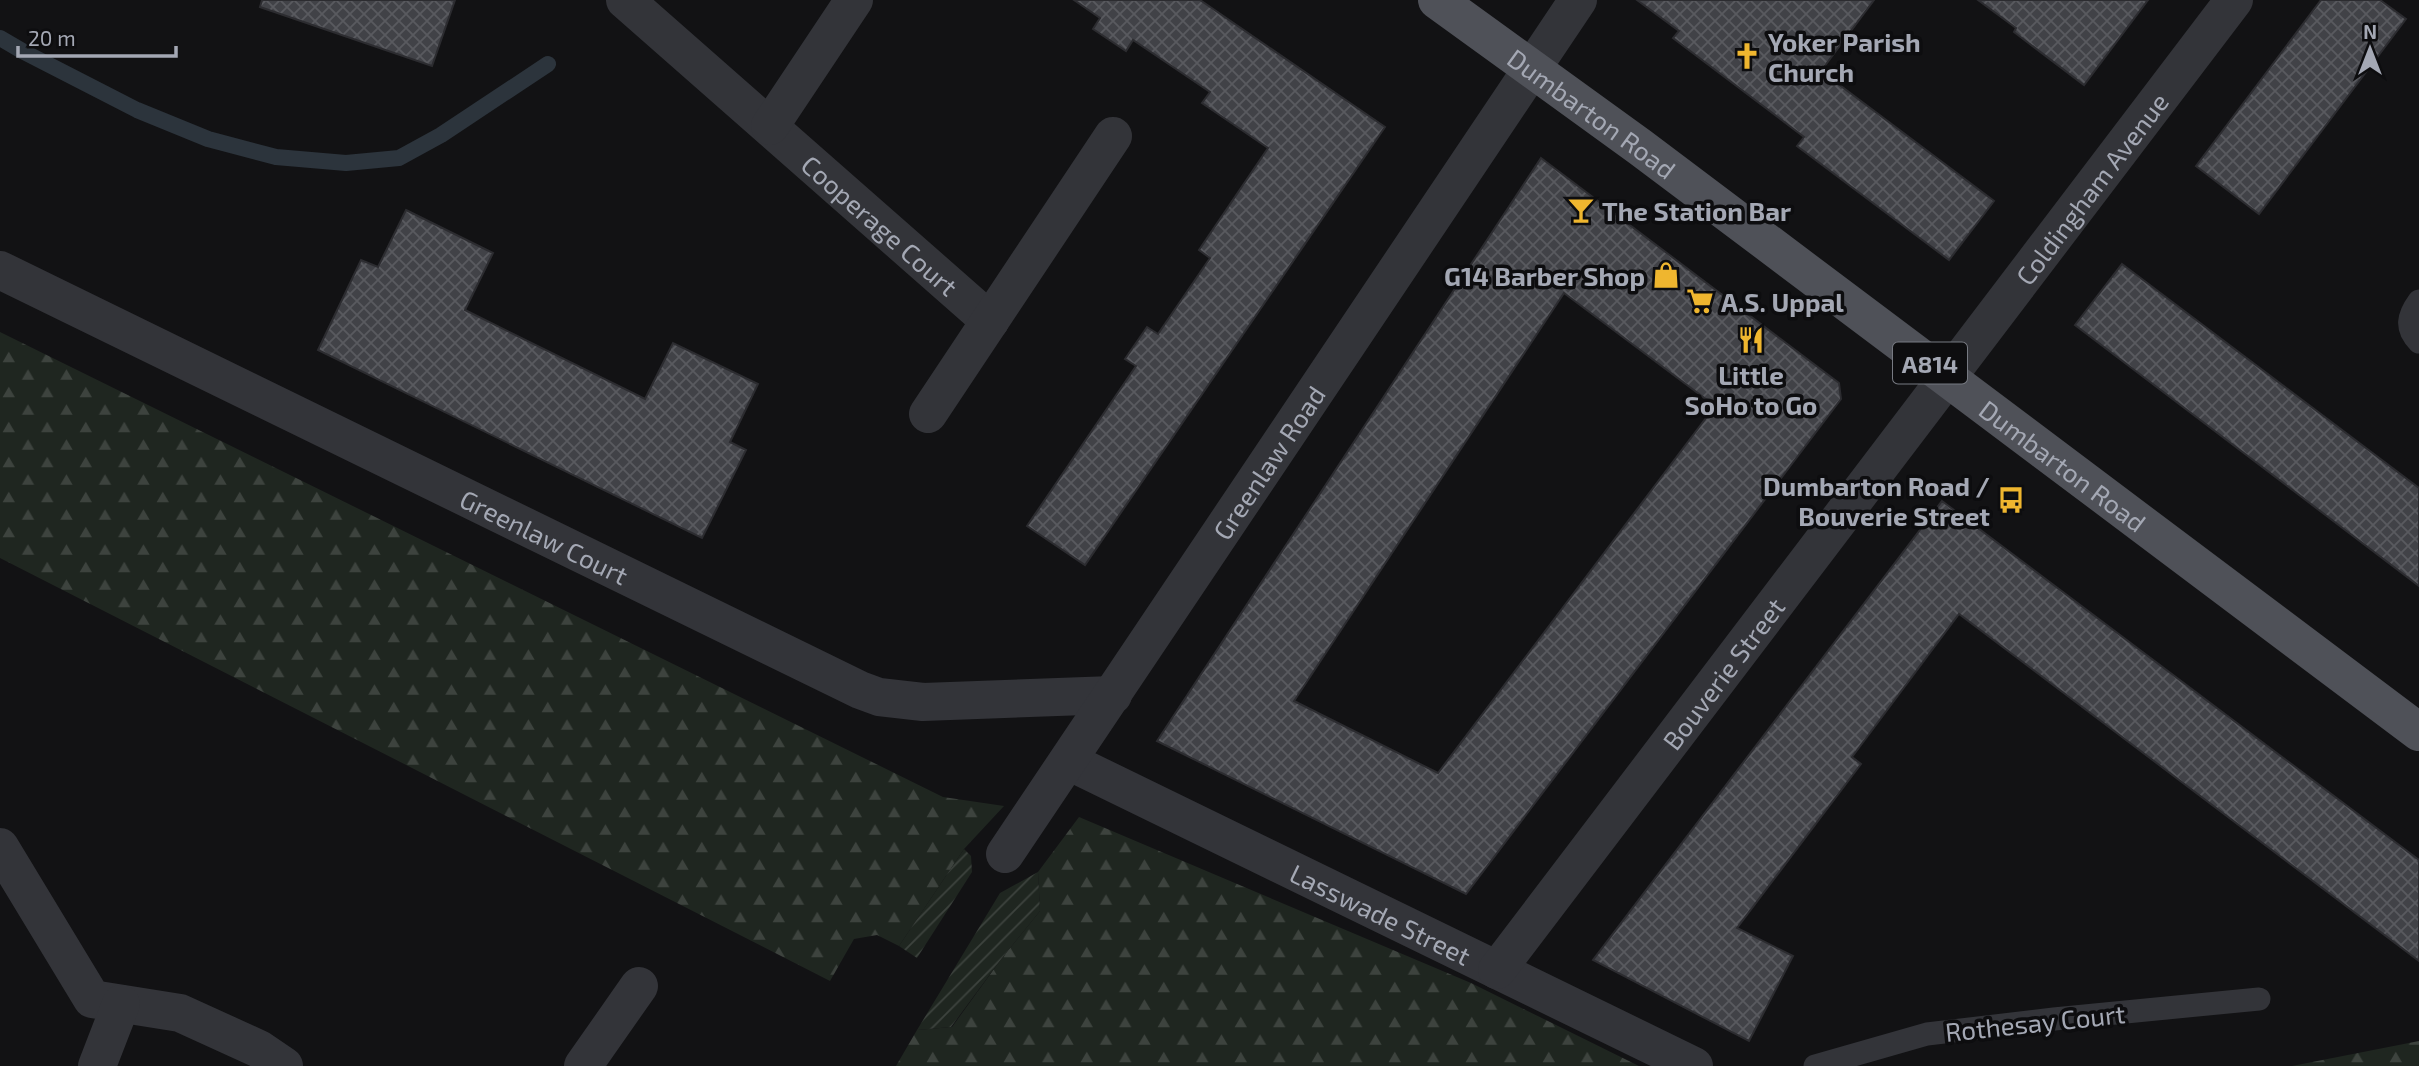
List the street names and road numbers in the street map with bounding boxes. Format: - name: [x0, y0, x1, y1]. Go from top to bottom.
- street label: Dumbarton Road: [1502, 41, 1682, 184]
- street label: Coldingham Avenue: [2008, 86, 2174, 290]
- street label: Cooperage Court: [796, 148, 965, 301]
- road number: A814: [1893, 342, 1967, 384]
- street label: Greenlaw Road: [1205, 379, 1330, 545]
- street label: Dumbarton Road: [1974, 392, 2153, 537]
- street label: Greenlaw Court: [456, 482, 634, 590]
- street label: Bouverie Street: [1655, 591, 1790, 755]
- street label: Lasswade Street: [1286, 856, 1476, 970]
- street label: Rothesay Court: [1943, 997, 2127, 1047]

